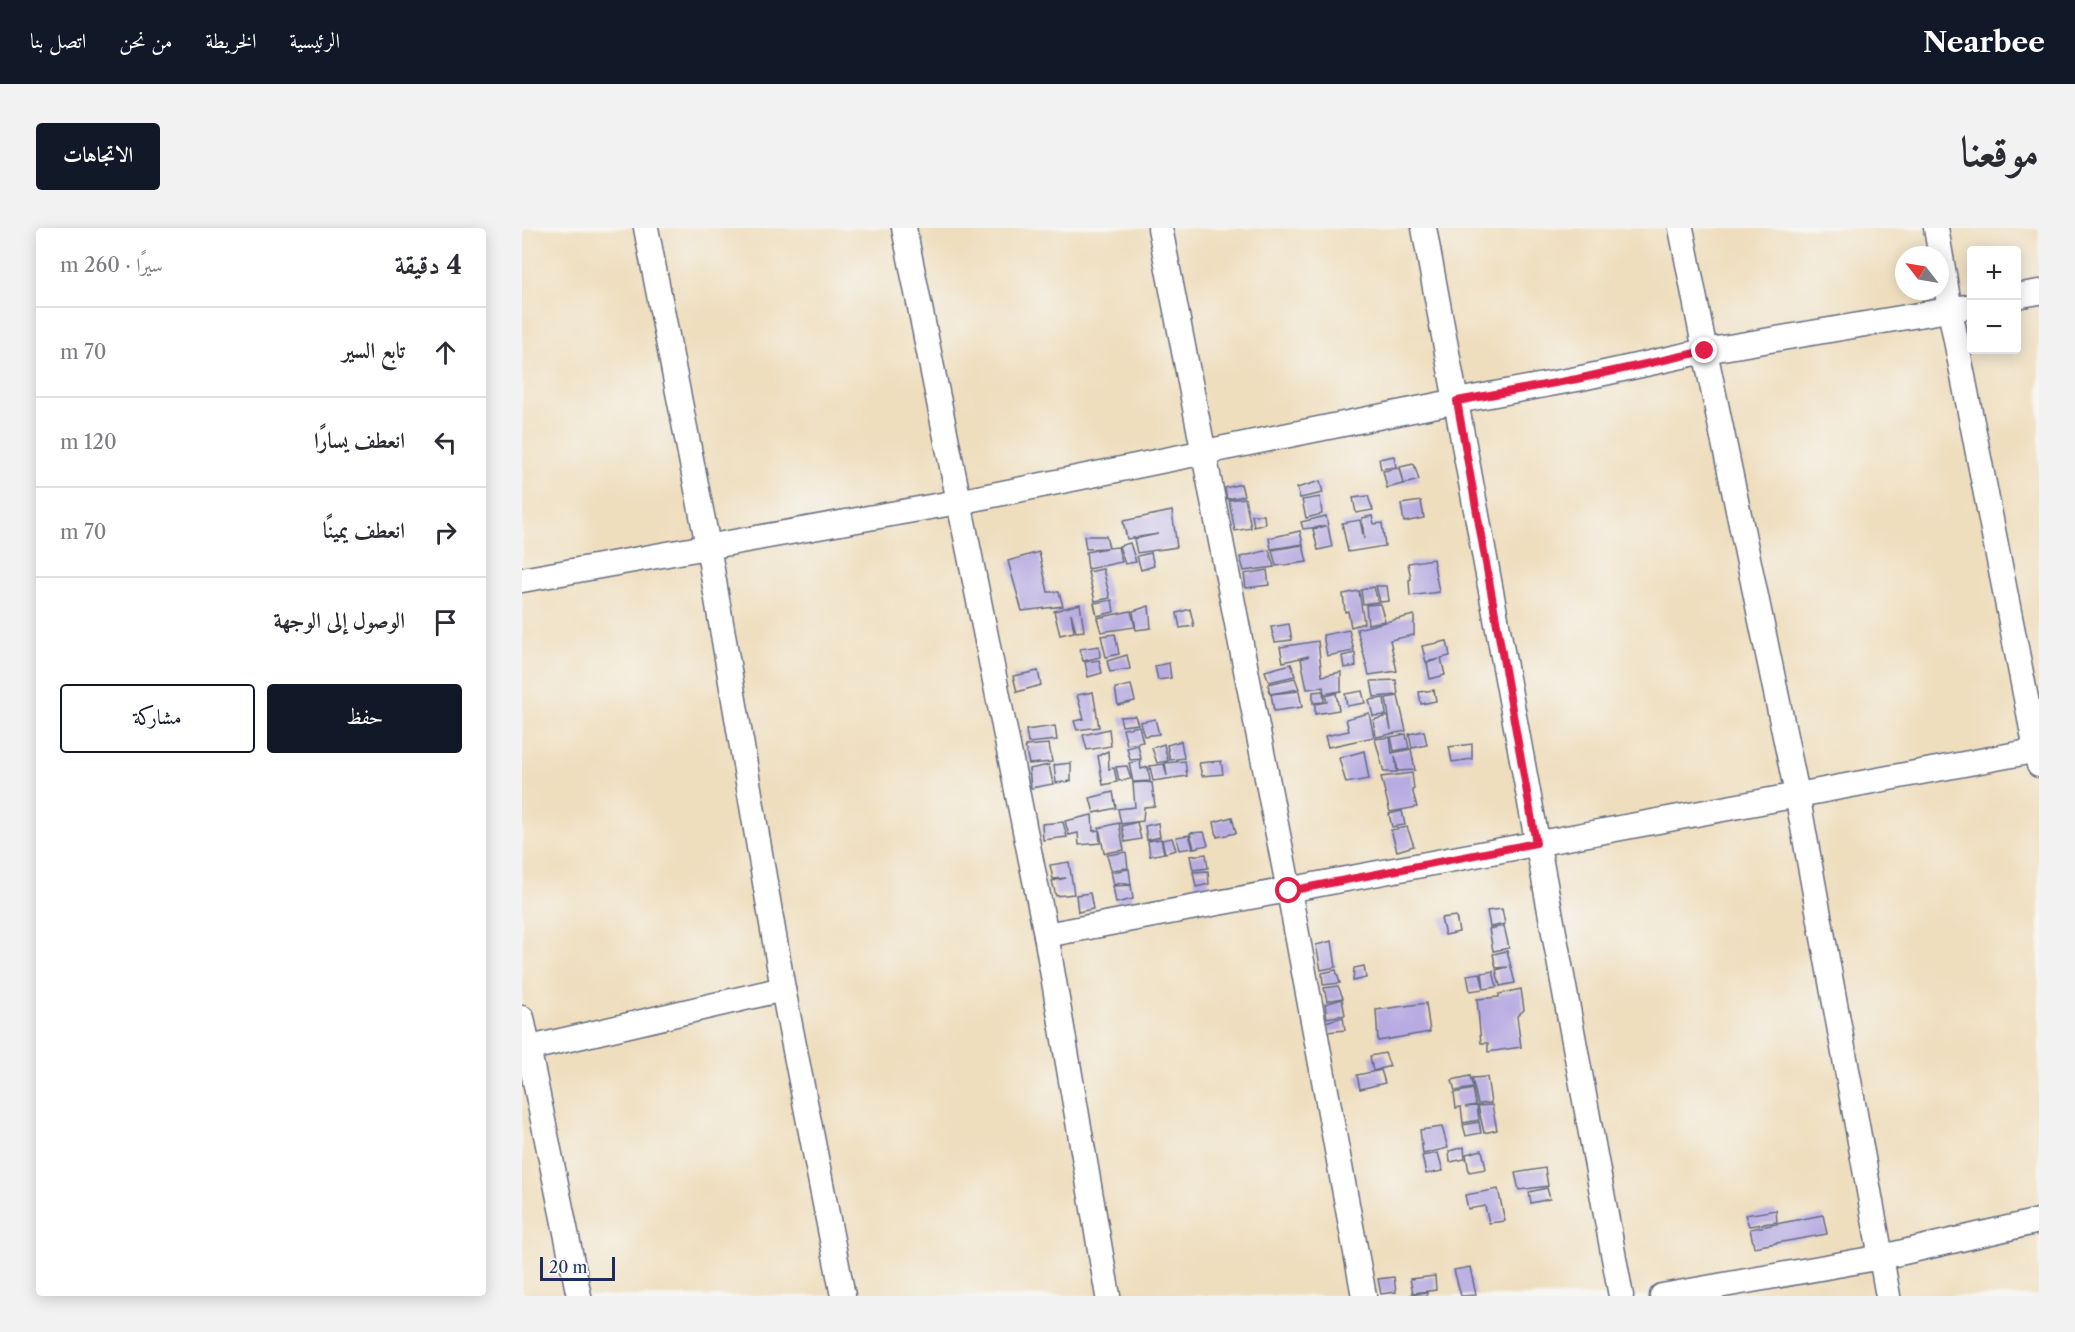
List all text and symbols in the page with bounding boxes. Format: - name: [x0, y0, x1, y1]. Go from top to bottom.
- text: Nearbee: [1923, 25, 2045, 59]
- text: اتصل بنا: [30, 28, 86, 53]
- text: من نحن: [119, 28, 172, 53]
- text: الخريطة: [205, 28, 257, 53]
- text: الرئيسية: [290, 28, 340, 53]
- button: الاتجاهات: [36, 123, 160, 190]
- text: موقعنا: [1961, 125, 2039, 177]
- north arrow: [1895, 246, 1949, 300]
- map controls: [1967, 246, 2021, 354]
- button: +: [1967, 246, 2021, 300]
- text: 4 دقيقة: [395, 249, 462, 281]
- text: سيرًا · 260 m: [60, 253, 163, 277]
- button: −: [1967, 300, 2021, 354]
- icon: ahead: [429, 336, 462, 369]
- text: تابع السير: [342, 337, 405, 364]
- route end: [1691, 337, 1717, 363]
- text: 70 m: [60, 340, 107, 364]
- icon: left: [429, 426, 462, 459]
- text: انعطف يسارًا: [314, 427, 405, 454]
- text: 120 m: [60, 430, 117, 454]
- icon: right: [429, 516, 462, 549]
- text: انعطف يمينًا: [323, 517, 405, 544]
- text: 70 m: [60, 520, 107, 544]
- icon: arrive: [429, 606, 462, 639]
- text: الوصول إلى الوجهة: [273, 607, 405, 634]
- button: مشاركة: [60, 684, 255, 753]
- button: حفظ: [267, 684, 462, 753]
- route start: [1275, 877, 1301, 903]
- scale bar: [540, 1254, 615, 1282]
- text: 20 m: [549, 1257, 588, 1277]

